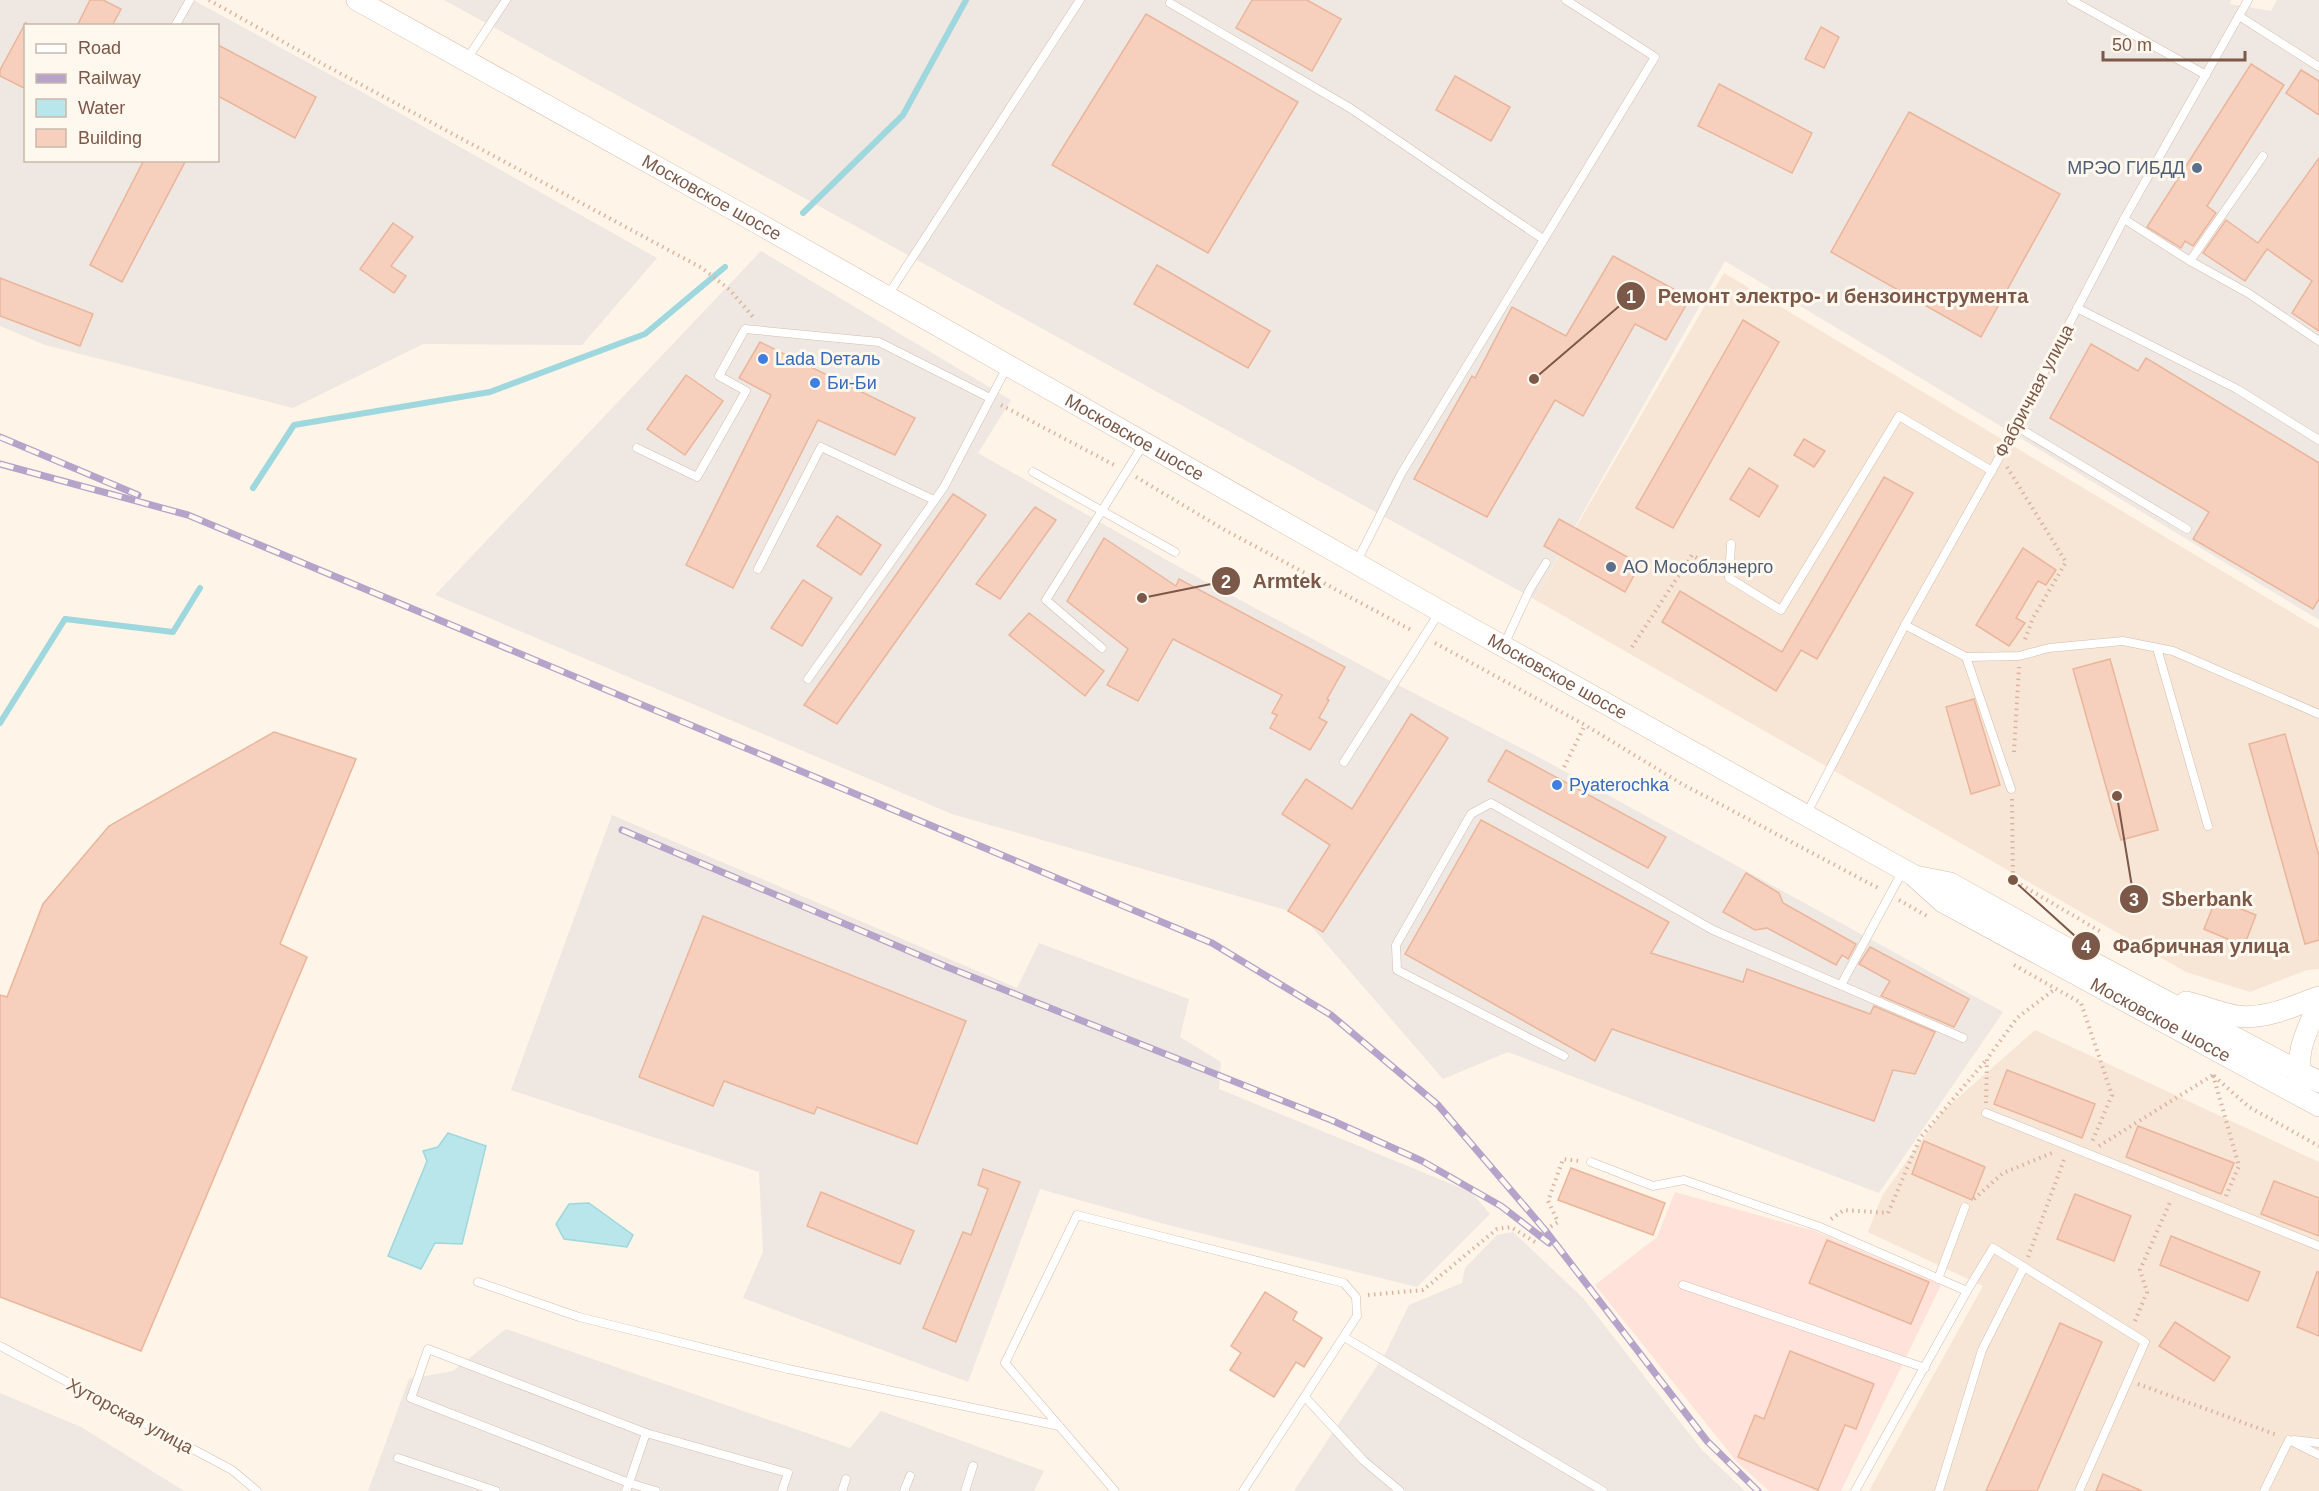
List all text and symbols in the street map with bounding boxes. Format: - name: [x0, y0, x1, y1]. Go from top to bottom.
- legend: [24, 24, 219, 162]
- scale bar: [2103, 24, 2246, 62]
- text: 50 m: [2112, 35, 2152, 55]
- text: Road: [78, 38, 121, 58]
- text: Railway: [78, 68, 141, 88]
- text: Water: [78, 98, 125, 118]
- text: Building: [78, 128, 142, 148]
- street label: Московское шоссе: [639, 151, 785, 244]
- place label: МРЭО ГИБДД: [2067, 158, 2185, 178]
- marker: МРЭО ГИБДД: [2190, 161, 2204, 175]
- callout: Ремонт электро- и бензоинструмента: [1616, 277, 2040, 315]
- text: Ремонт электро- и бензоинструмента: [1658, 285, 2029, 307]
- text: 1: [1626, 287, 1636, 307]
- street label: Фабричная улица: [1991, 320, 2078, 461]
- place label: Lada Dеталь: [775, 349, 880, 369]
- marker: Lada Dеталь: [756, 352, 770, 366]
- place label: Би-Би: [827, 373, 877, 393]
- marker: Би-Би: [808, 376, 822, 390]
- street label: Московское шоссе: [1062, 390, 1207, 485]
- place label: АО Мособлэнерго: [1623, 557, 1773, 577]
- marker: АО Мособлэнерго: [1604, 560, 1618, 574]
- callout: Armtek: [1211, 562, 1334, 600]
- text: Armtek: [1253, 570, 1322, 592]
- text: 2: [1221, 572, 1231, 592]
- street label: Московское шоссе: [1484, 630, 1631, 723]
- place label: Pyaterochka: [1569, 775, 1670, 795]
- marker: Pyaterochka: [1550, 778, 1564, 792]
- callout: Sberbank: [2119, 880, 2265, 918]
- text: Sberbank: [2161, 888, 2253, 910]
- text: 3: [2129, 890, 2139, 910]
- callout: Фабричная улица: [2071, 927, 2302, 965]
- text: Фабричная улица: [2113, 935, 2290, 957]
- text: 4: [2081, 937, 2091, 957]
- street label: Московское шоссе: [2087, 974, 2234, 1066]
- street label: Хуторская улица: [63, 1374, 197, 1458]

